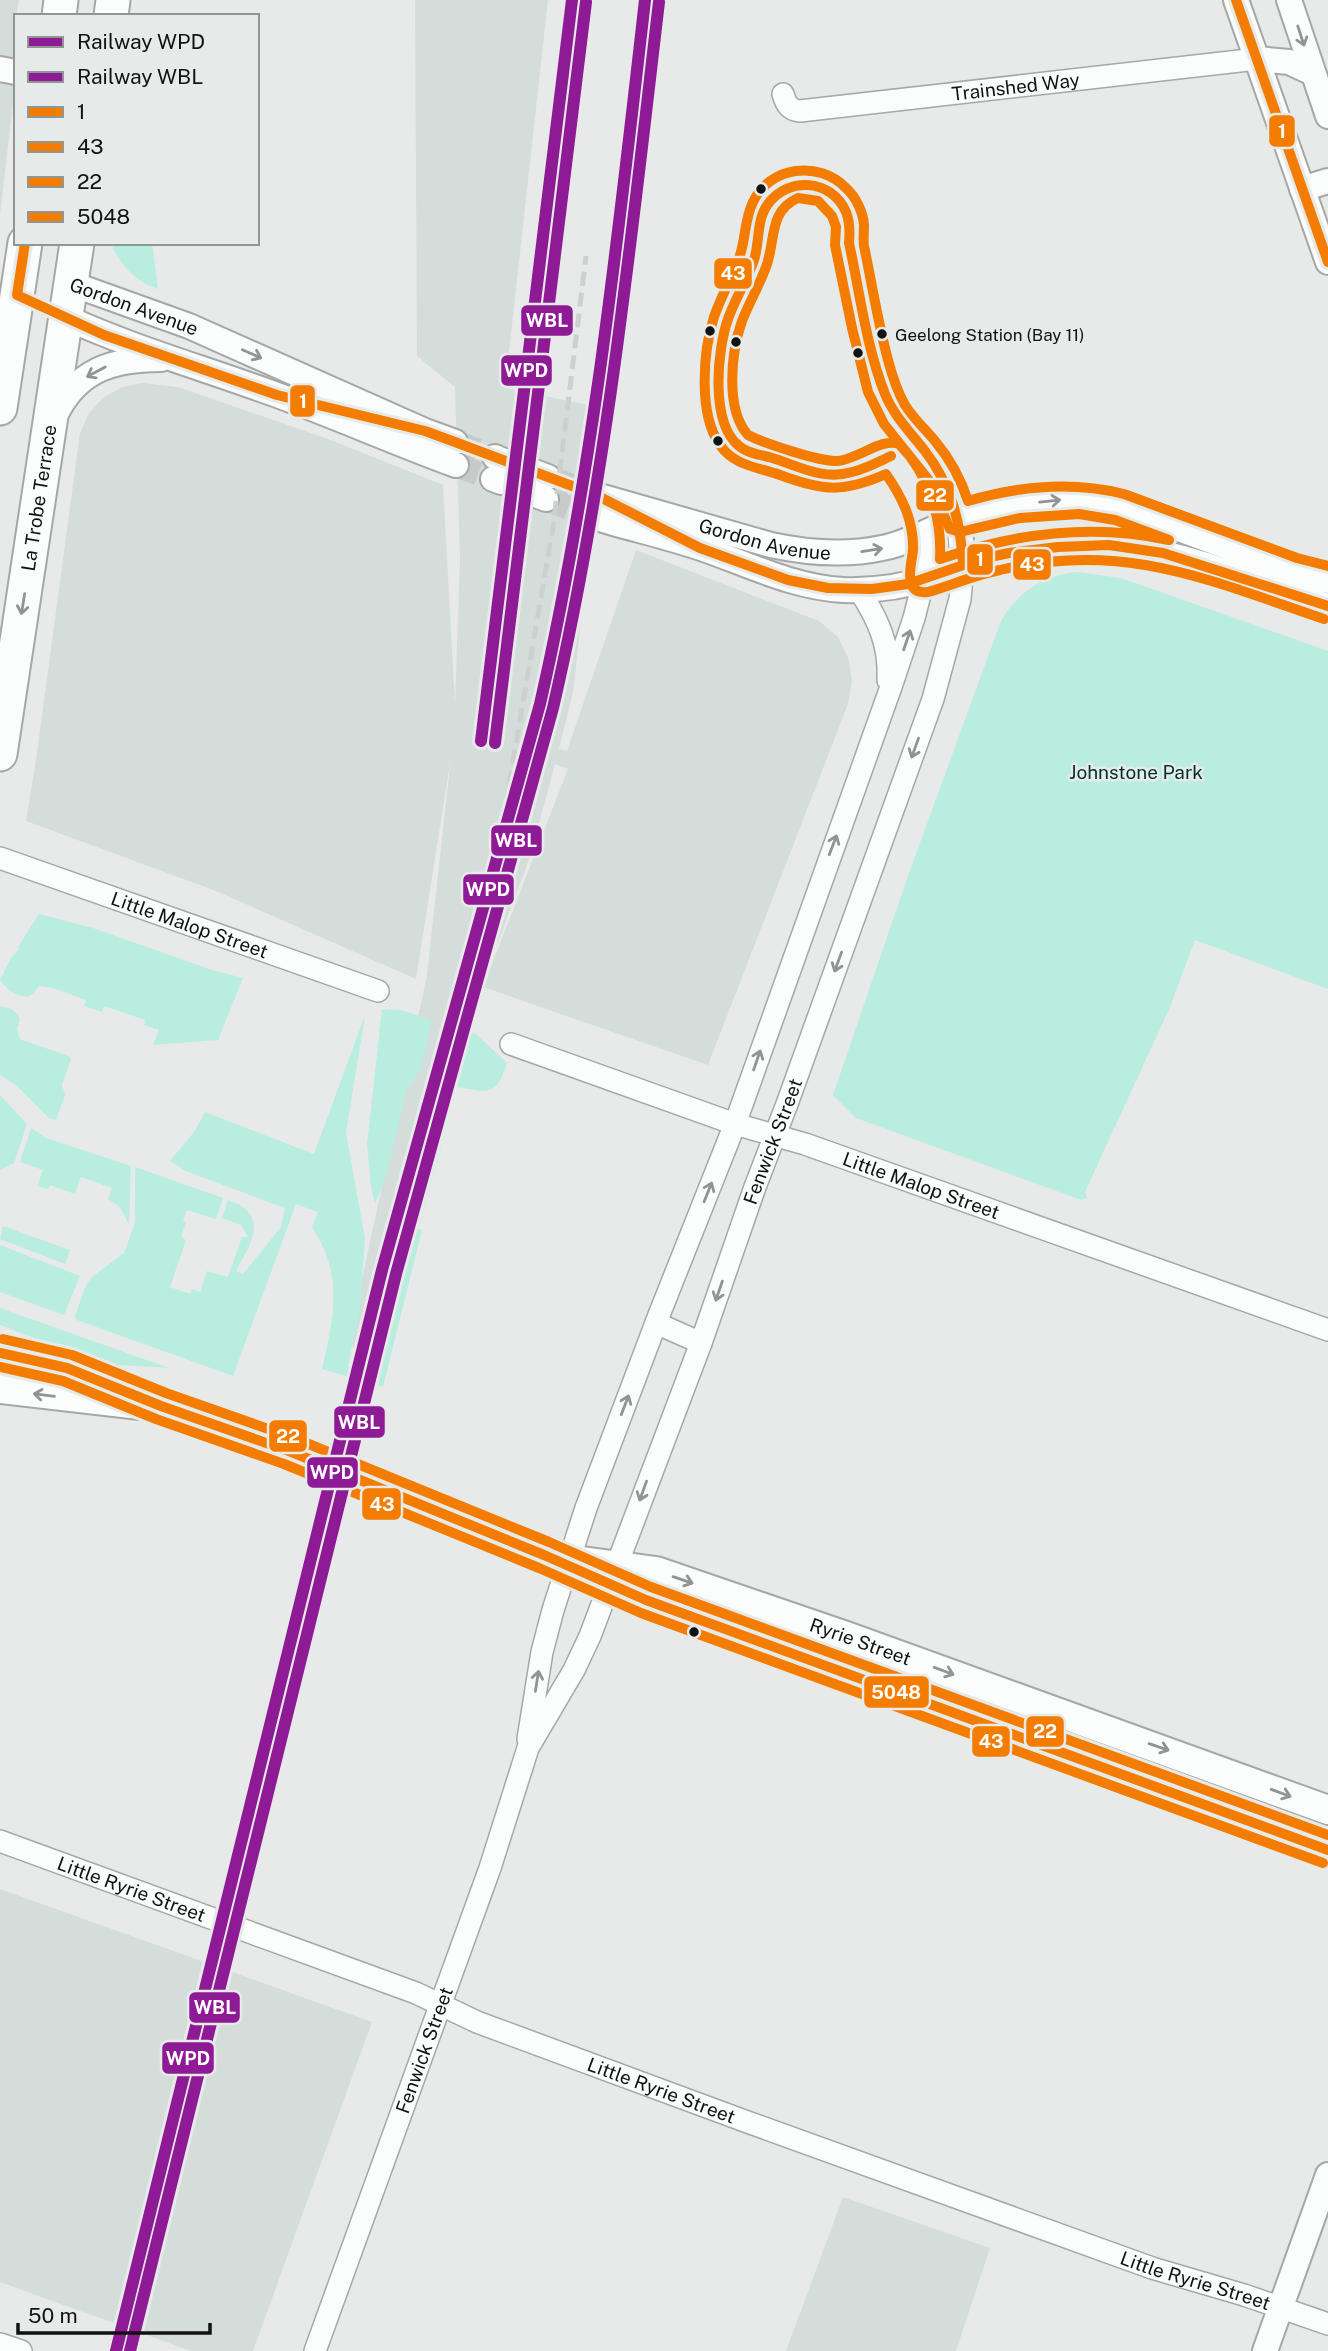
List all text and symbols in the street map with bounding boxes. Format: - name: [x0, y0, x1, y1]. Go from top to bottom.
- legend: [14, 14, 259, 245]
- one-way arrow: [1296, 25, 1309, 47]
- text: Railway WPD: [77, 29, 205, 54]
- text: Railway WBL: [77, 64, 203, 89]
- street label: Trainshed Way: [951, 68, 1081, 105]
- text: 1: [77, 99, 86, 124]
- line badge: 1: [1268, 114, 1296, 148]
- text: 1: [1278, 120, 1286, 142]
- text: 43: [77, 134, 103, 159]
- text: 22: [77, 169, 102, 194]
- unlabelled marker: [754, 182, 768, 196]
- text: 5048: [77, 204, 130, 229]
- line badge: 43: [713, 257, 753, 290]
- text: 43: [720, 262, 746, 284]
- street label: Gordon Avenue: [67, 273, 202, 340]
- line badge: WBL: [520, 304, 574, 337]
- text: WBL: [526, 309, 568, 331]
- unlabelled marker: [703, 324, 717, 338]
- place label: Geelong Station (Bay 11): [895, 325, 1085, 345]
- marker: Geelong Station (Bay 11): [875, 327, 889, 341]
- unlabelled marker: [729, 335, 743, 349]
- unlabelled marker: [851, 346, 865, 360]
- one-way arrow: [241, 348, 262, 361]
- line badge: WPD: [500, 354, 553, 387]
- text: WPD: [504, 359, 548, 381]
- one-way arrow: [86, 365, 107, 379]
- line badge: 1: [289, 384, 316, 418]
- text: 1: [299, 390, 307, 412]
- street label: La Trobe Terrace: [17, 423, 60, 573]
- unlabelled marker: [711, 434, 725, 448]
- line badge: 22: [915, 479, 955, 512]
- text: 22: [923, 484, 947, 506]
- one-way arrow: [1038, 494, 1061, 507]
- street label: Gordon Avenue: [696, 514, 831, 564]
- one-way arrow: [861, 543, 883, 556]
- line badge: 1: [966, 543, 994, 576]
- text: 1: [976, 548, 984, 570]
- line badge: 43: [1012, 548, 1052, 581]
- text: 43: [1019, 553, 1045, 575]
- one-way arrow: [16, 592, 29, 615]
- one-way arrow: [901, 629, 914, 651]
- one-way arrow: [908, 736, 920, 758]
- park label: Johnstone Park: [1069, 761, 1203, 783]
- line badge: WBL: [490, 824, 543, 857]
- text: WBL: [495, 829, 537, 851]
- one-way arrow: [828, 835, 840, 857]
- line badge: WPD: [462, 873, 515, 906]
- text: WPD: [466, 878, 510, 900]
- street label: Little Malop Street: [108, 887, 271, 962]
- one-way arrow: [831, 950, 843, 972]
- one-way arrow: [752, 1049, 764, 1071]
- street label: Fenwick Street: [739, 1075, 806, 1207]
- street label: Little Malop Street: [840, 1147, 1003, 1223]
- one-way arrow: [702, 1182, 715, 1204]
- one-way arrow: [712, 1280, 724, 1302]
- one-way arrow: [33, 1388, 56, 1401]
- one-way arrow: [620, 1394, 633, 1416]
- line badge: WBL: [333, 1405, 386, 1439]
- text: WBL: [338, 1411, 380, 1433]
- line badge: 22: [268, 1419, 308, 1453]
- text: 22: [276, 1425, 300, 1447]
- line badge: WPD: [306, 1456, 359, 1489]
- text: WPD: [310, 1461, 354, 1483]
- one-way arrow: [636, 1479, 649, 1501]
- line badge: 43: [361, 1487, 402, 1521]
- text: 43: [369, 1493, 395, 1515]
- one-way arrow: [672, 1575, 694, 1587]
- street label: Ryrie Street: [807, 1613, 914, 1670]
- unlabelled marker: [687, 1625, 701, 1639]
- one-way arrow: [933, 1666, 955, 1679]
- one-way arrow: [531, 1670, 544, 1693]
- line badge: 5048: [863, 1675, 930, 1709]
- text: 5048: [871, 1681, 921, 1703]
- line badge: 22: [1025, 1715, 1065, 1748]
- text: 22: [1033, 1720, 1057, 1742]
- line badge: 43: [971, 1725, 1011, 1758]
- text: 43: [978, 1730, 1004, 1752]
- one-way arrow: [1147, 1742, 1169, 1754]
- one-way arrow: [1270, 1787, 1292, 1800]
- street label: Little Ryrie Street: [54, 1852, 209, 1926]
- street label: Fenwick Street: [391, 1984, 457, 2116]
- line badge: WBL: [188, 1991, 241, 2024]
- text: WBL: [194, 1996, 236, 2018]
- line badge: WPD: [161, 2041, 215, 2075]
- text: WPD: [166, 2047, 210, 2069]
- street label: Little Ryrie Street: [584, 2053, 738, 2128]
- street label: Little Ryrie Street: [1117, 2246, 1273, 2314]
- scale bar: [18, 2292, 210, 2336]
- text: 50 m: [28, 2303, 78, 2328]

